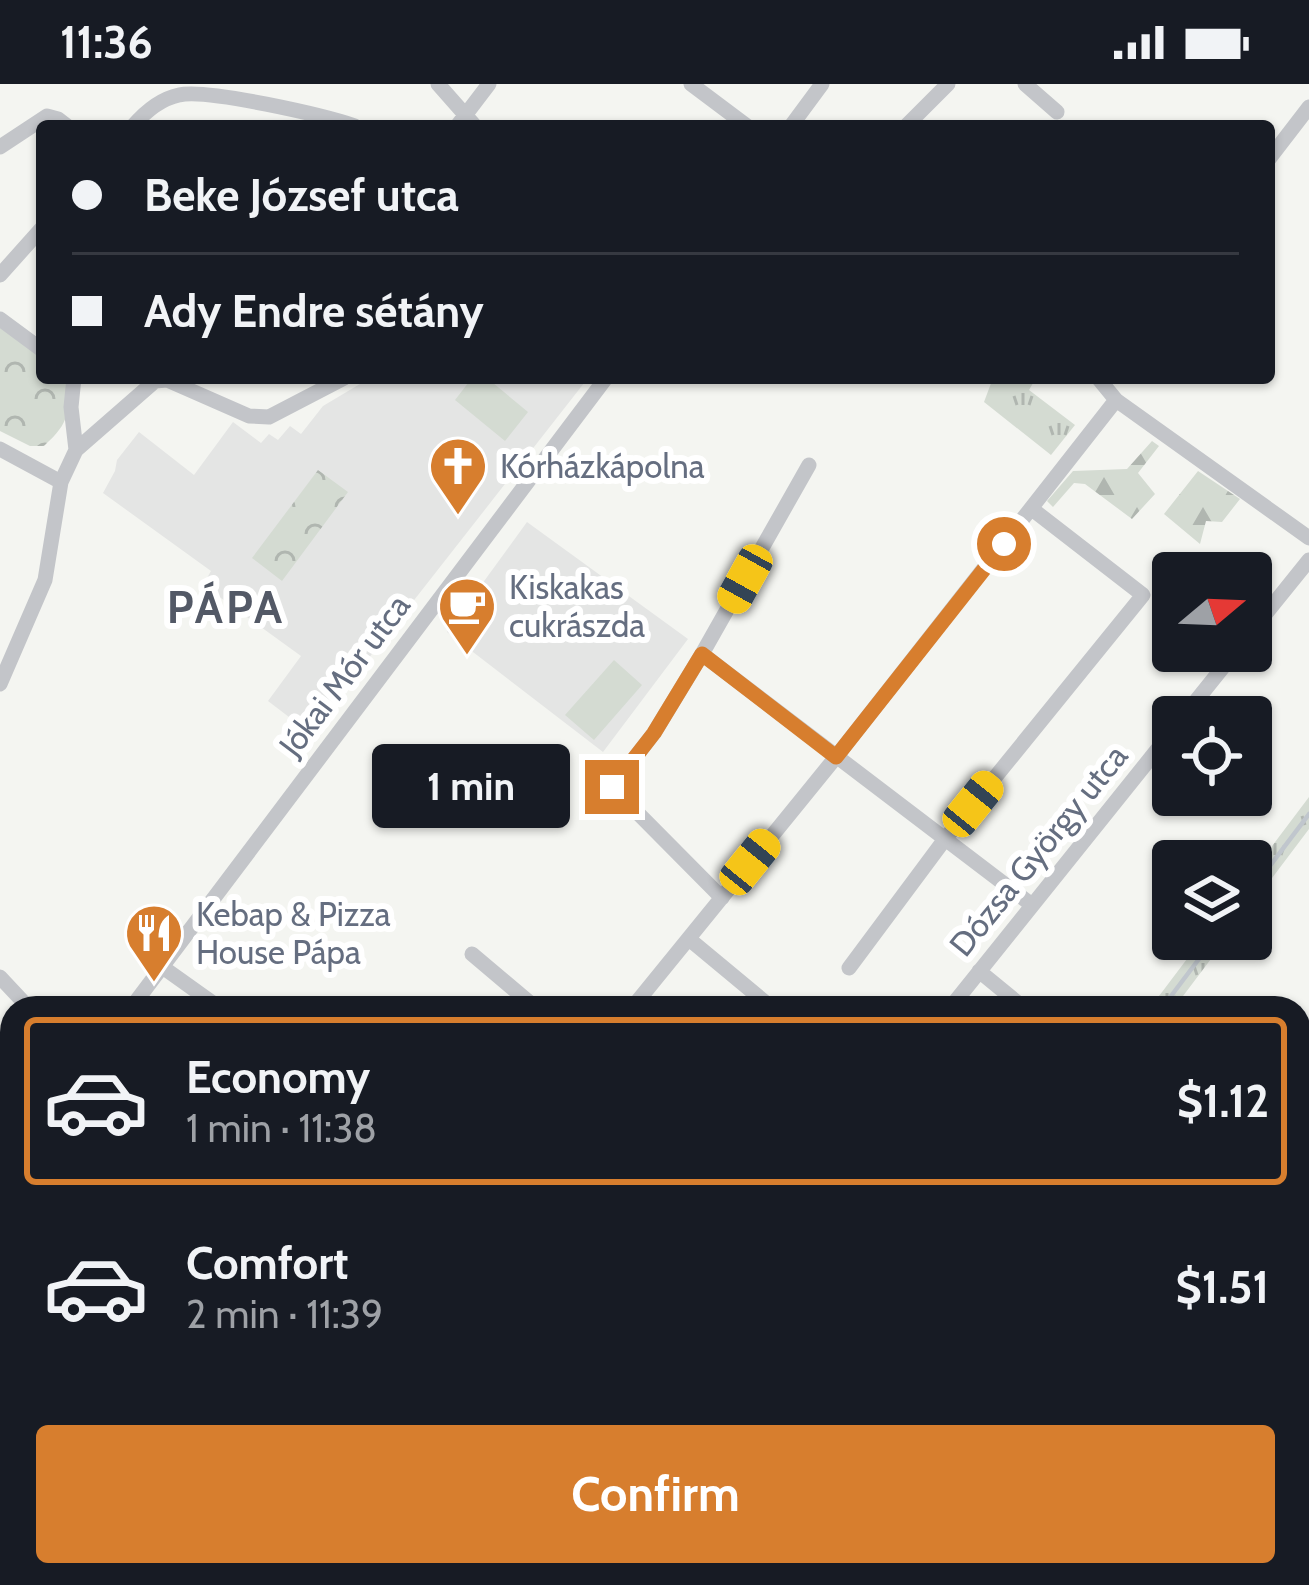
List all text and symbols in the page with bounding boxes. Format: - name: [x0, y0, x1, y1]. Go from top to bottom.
- text: 11:36: [60, 15, 153, 69]
- text: Beke József utca: [144, 168, 459, 222]
- text: Ady Endre sétány: [144, 284, 484, 338]
- church icon: Kórházkápolna: [427, 435, 489, 517]
- place label: Kórházkápolna: [500, 446, 705, 486]
- route start: [977, 517, 1031, 571]
- car: [712, 539, 778, 619]
- north arrow: [1152, 552, 1272, 672]
- map controls: [1152, 552, 1272, 960]
- place label: Kiskakas cukrászda: [509, 567, 645, 645]
- cafe icon: Kiskakas cukrászda: [436, 575, 498, 657]
- district label: PÁPA: [167, 580, 285, 634]
- street label: Jókai Mór utca: [270, 586, 418, 765]
- button: locate: [1152, 696, 1272, 816]
- street label: Dózsa György utca: [941, 736, 1135, 964]
- callout: 1 min: [372, 745, 570, 829]
- route end: [585, 760, 639, 814]
- text: 1 min: [427, 762, 515, 810]
- car: [936, 765, 1010, 843]
- car: [713, 823, 787, 901]
- button: layers: [1152, 840, 1272, 960]
- place label: Kebap & Pizza House Pápa: [196, 894, 391, 972]
- restaurant icon: Kebap & Pizza House Pápa: [123, 902, 185, 984]
- icon: car: [42, 1047, 150, 1155]
- text: Economy: [186, 1050, 370, 1104]
- text: $1.12: [1177, 1074, 1269, 1128]
- text: 1 min · 11:38: [186, 1104, 377, 1152]
- icon: car: [42, 1233, 150, 1341]
- text: Comfort: [186, 1236, 349, 1290]
- text: $1.51: [1176, 1260, 1269, 1314]
- text: 2 min · 11:39: [186, 1290, 383, 1338]
- button: Confirm: [36, 1425, 1275, 1563]

